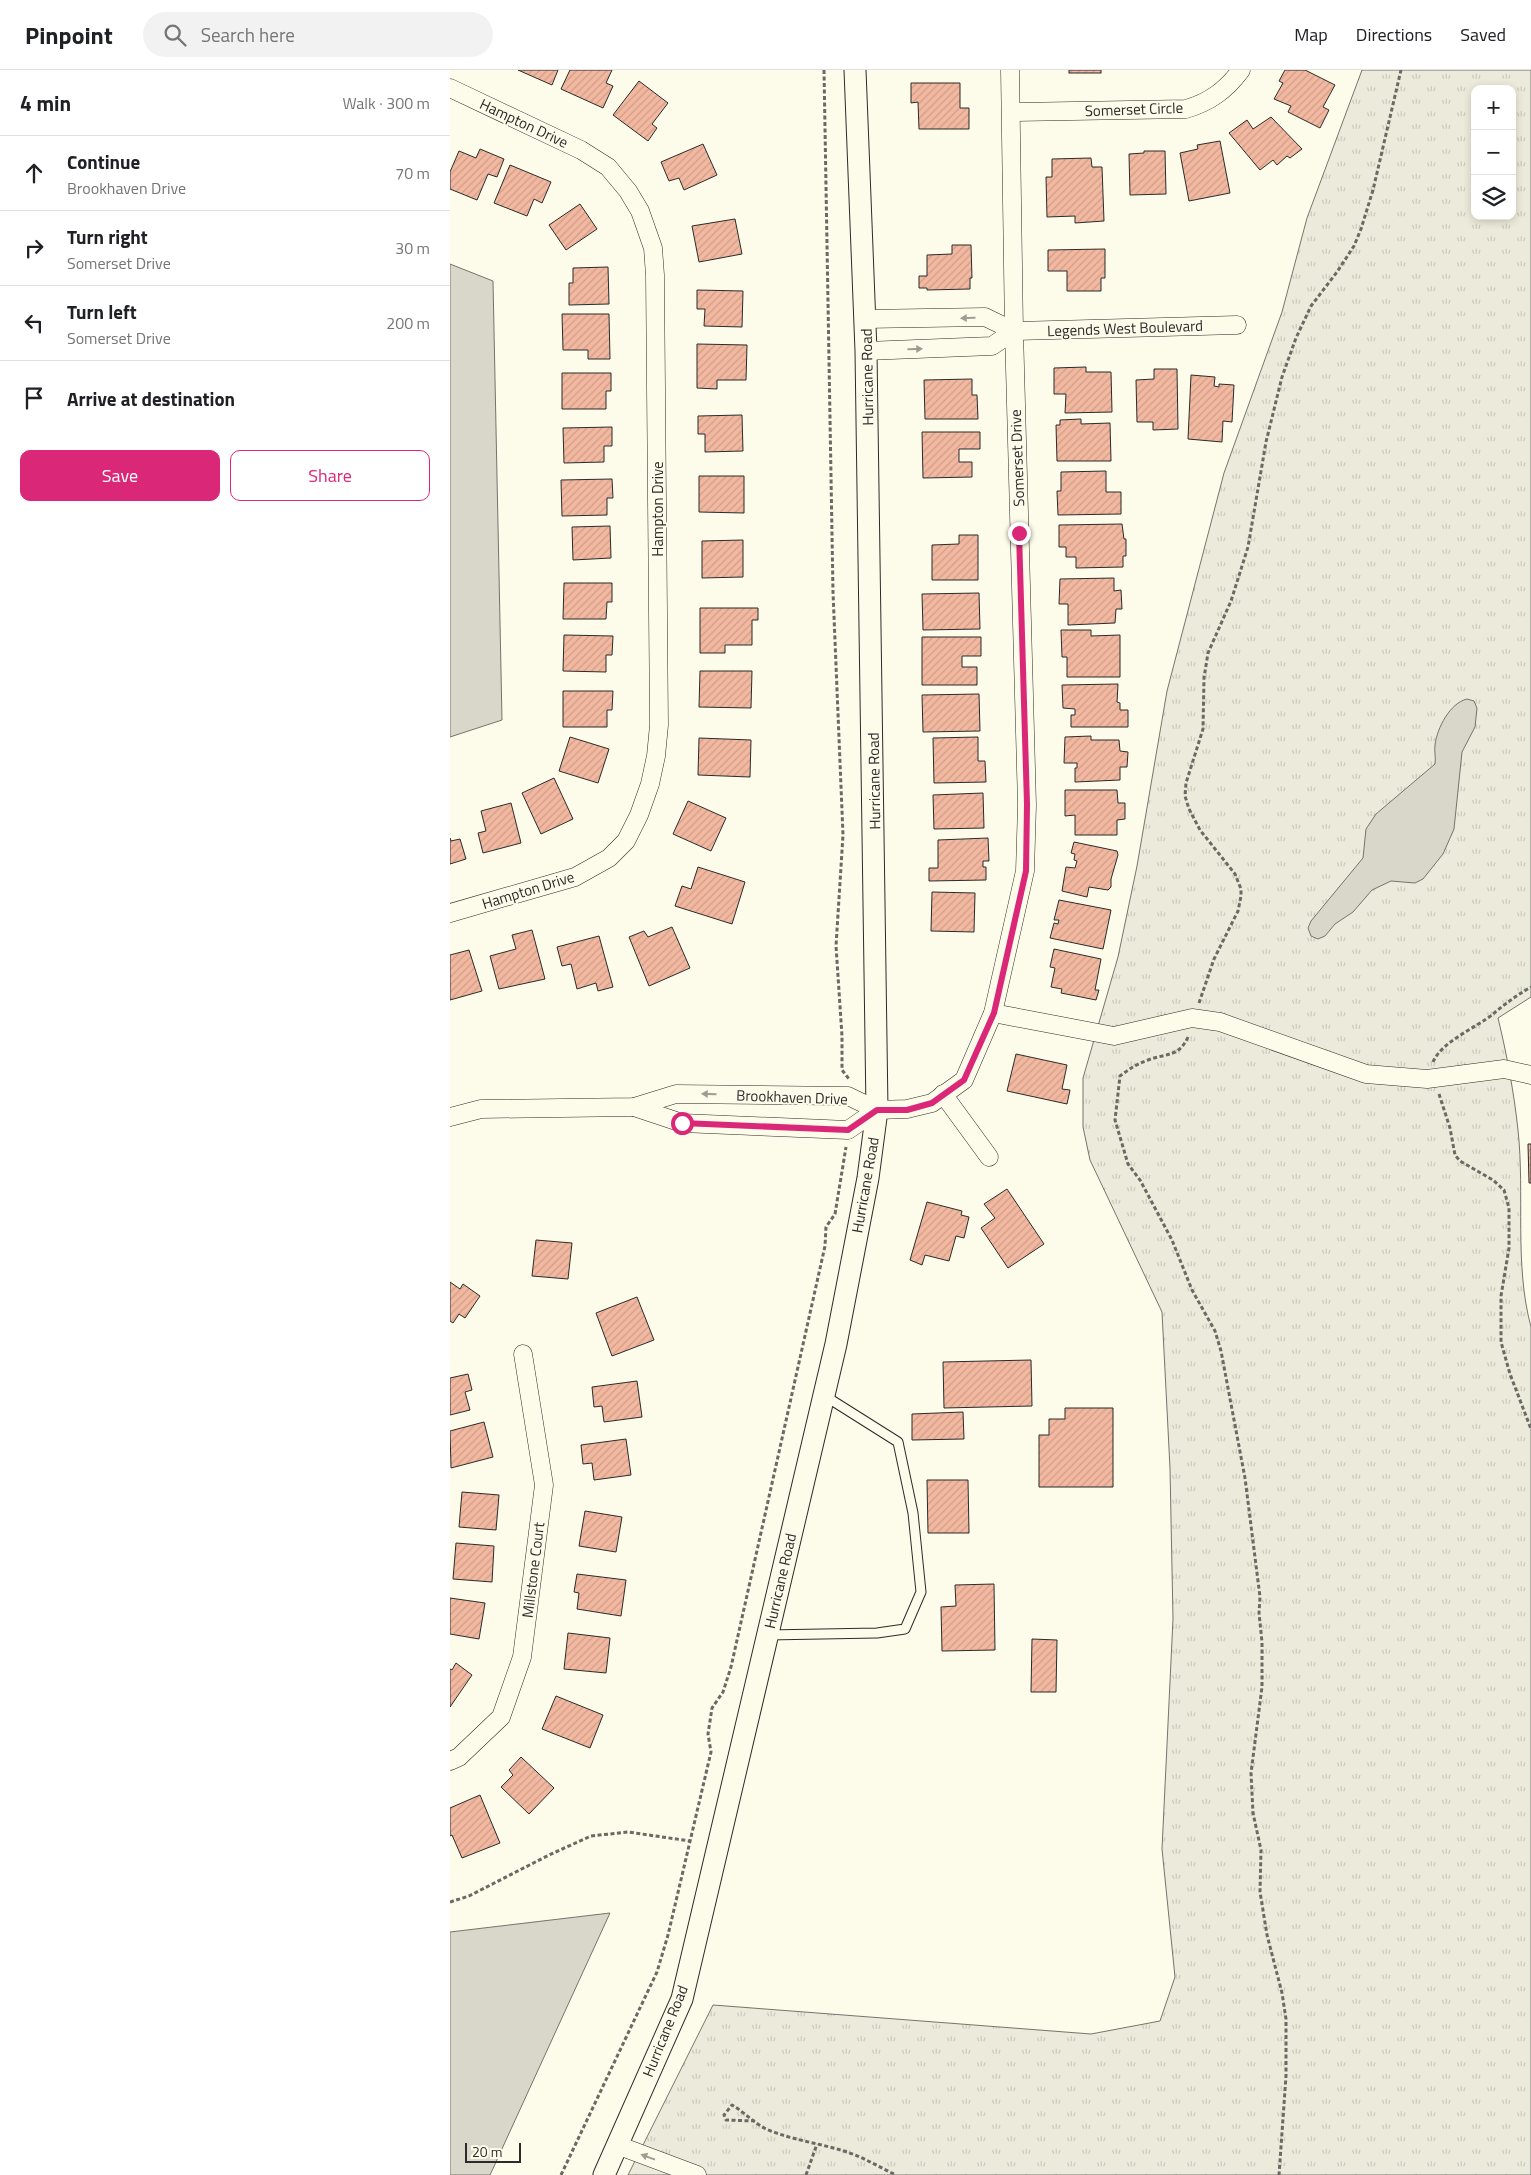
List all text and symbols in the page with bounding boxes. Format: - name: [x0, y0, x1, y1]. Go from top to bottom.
- search box: [143, 12, 493, 57]
- text: Pinpoint: [25, 17, 113, 53]
- text: Search here: [201, 20, 295, 49]
- icon: search: [161, 21, 189, 49]
- text: Map: [1294, 21, 1328, 48]
- text: Directions: [1356, 21, 1432, 48]
- text: Saved: [1460, 21, 1506, 48]
- map controls: [1471, 85, 1516, 220]
- button: +: [1471, 85, 1516, 130]
- text: 4 min: [20, 87, 71, 119]
- text: Walk · 300 m: [342, 91, 430, 115]
- street label: Hampton Drive: [476, 92, 572, 154]
- street label: Somerset Circle: [1084, 96, 1184, 122]
- button: −: [1471, 130, 1516, 175]
- text: Continue: [67, 147, 140, 176]
- icon: ahead: [20, 159, 48, 187]
- text: 70 m: [395, 161, 430, 185]
- button: layers: [1471, 175, 1516, 220]
- text: Brookhaven Drive: [67, 176, 186, 200]
- text: Turn right: [67, 222, 148, 251]
- icon: right: [20, 234, 48, 262]
- text: 30 m: [395, 236, 430, 260]
- text: Somerset Drive: [67, 251, 171, 275]
- text: Turn left: [67, 297, 137, 326]
- icon: left: [20, 309, 48, 337]
- text: 200 m: [386, 311, 430, 335]
- one-way arrow: [960, 314, 976, 322]
- street label: Legends West Boulevard: [1047, 314, 1203, 342]
- text: Somerset Drive: [67, 326, 171, 350]
- street label: Hurricane Road: [855, 328, 879, 426]
- one-way arrow: [907, 345, 923, 353]
- icon: arrive: [20, 384, 48, 412]
- text: Arrive at destination: [67, 384, 235, 413]
- street label: Somerset Drive: [1004, 409, 1030, 507]
- button: Save: [20, 450, 220, 501]
- button: Share: [230, 450, 430, 501]
- street label: Hampton Drive: [646, 461, 669, 557]
- route end: [1008, 522, 1031, 545]
- street label: Hurricane Road: [862, 732, 886, 830]
- street label: Hampton Drive: [479, 865, 577, 915]
- street label: Brookhaven Drive: [736, 1084, 848, 1110]
- one-way arrow: [701, 1090, 717, 1098]
- route start: [671, 1112, 694, 1135]
- street label: Hurricane Road: [845, 1135, 885, 1235]
- street label: Millstone Court: [516, 1520, 550, 1619]
- street label: Hurricane Road: [758, 1531, 802, 1631]
- street label: Hurricane Road: [636, 1982, 694, 2080]
- scale bar: [465, 2140, 521, 2163]
- text: 20 m: [472, 2141, 502, 2162]
- one-way arrow: [641, 2153, 656, 2160]

